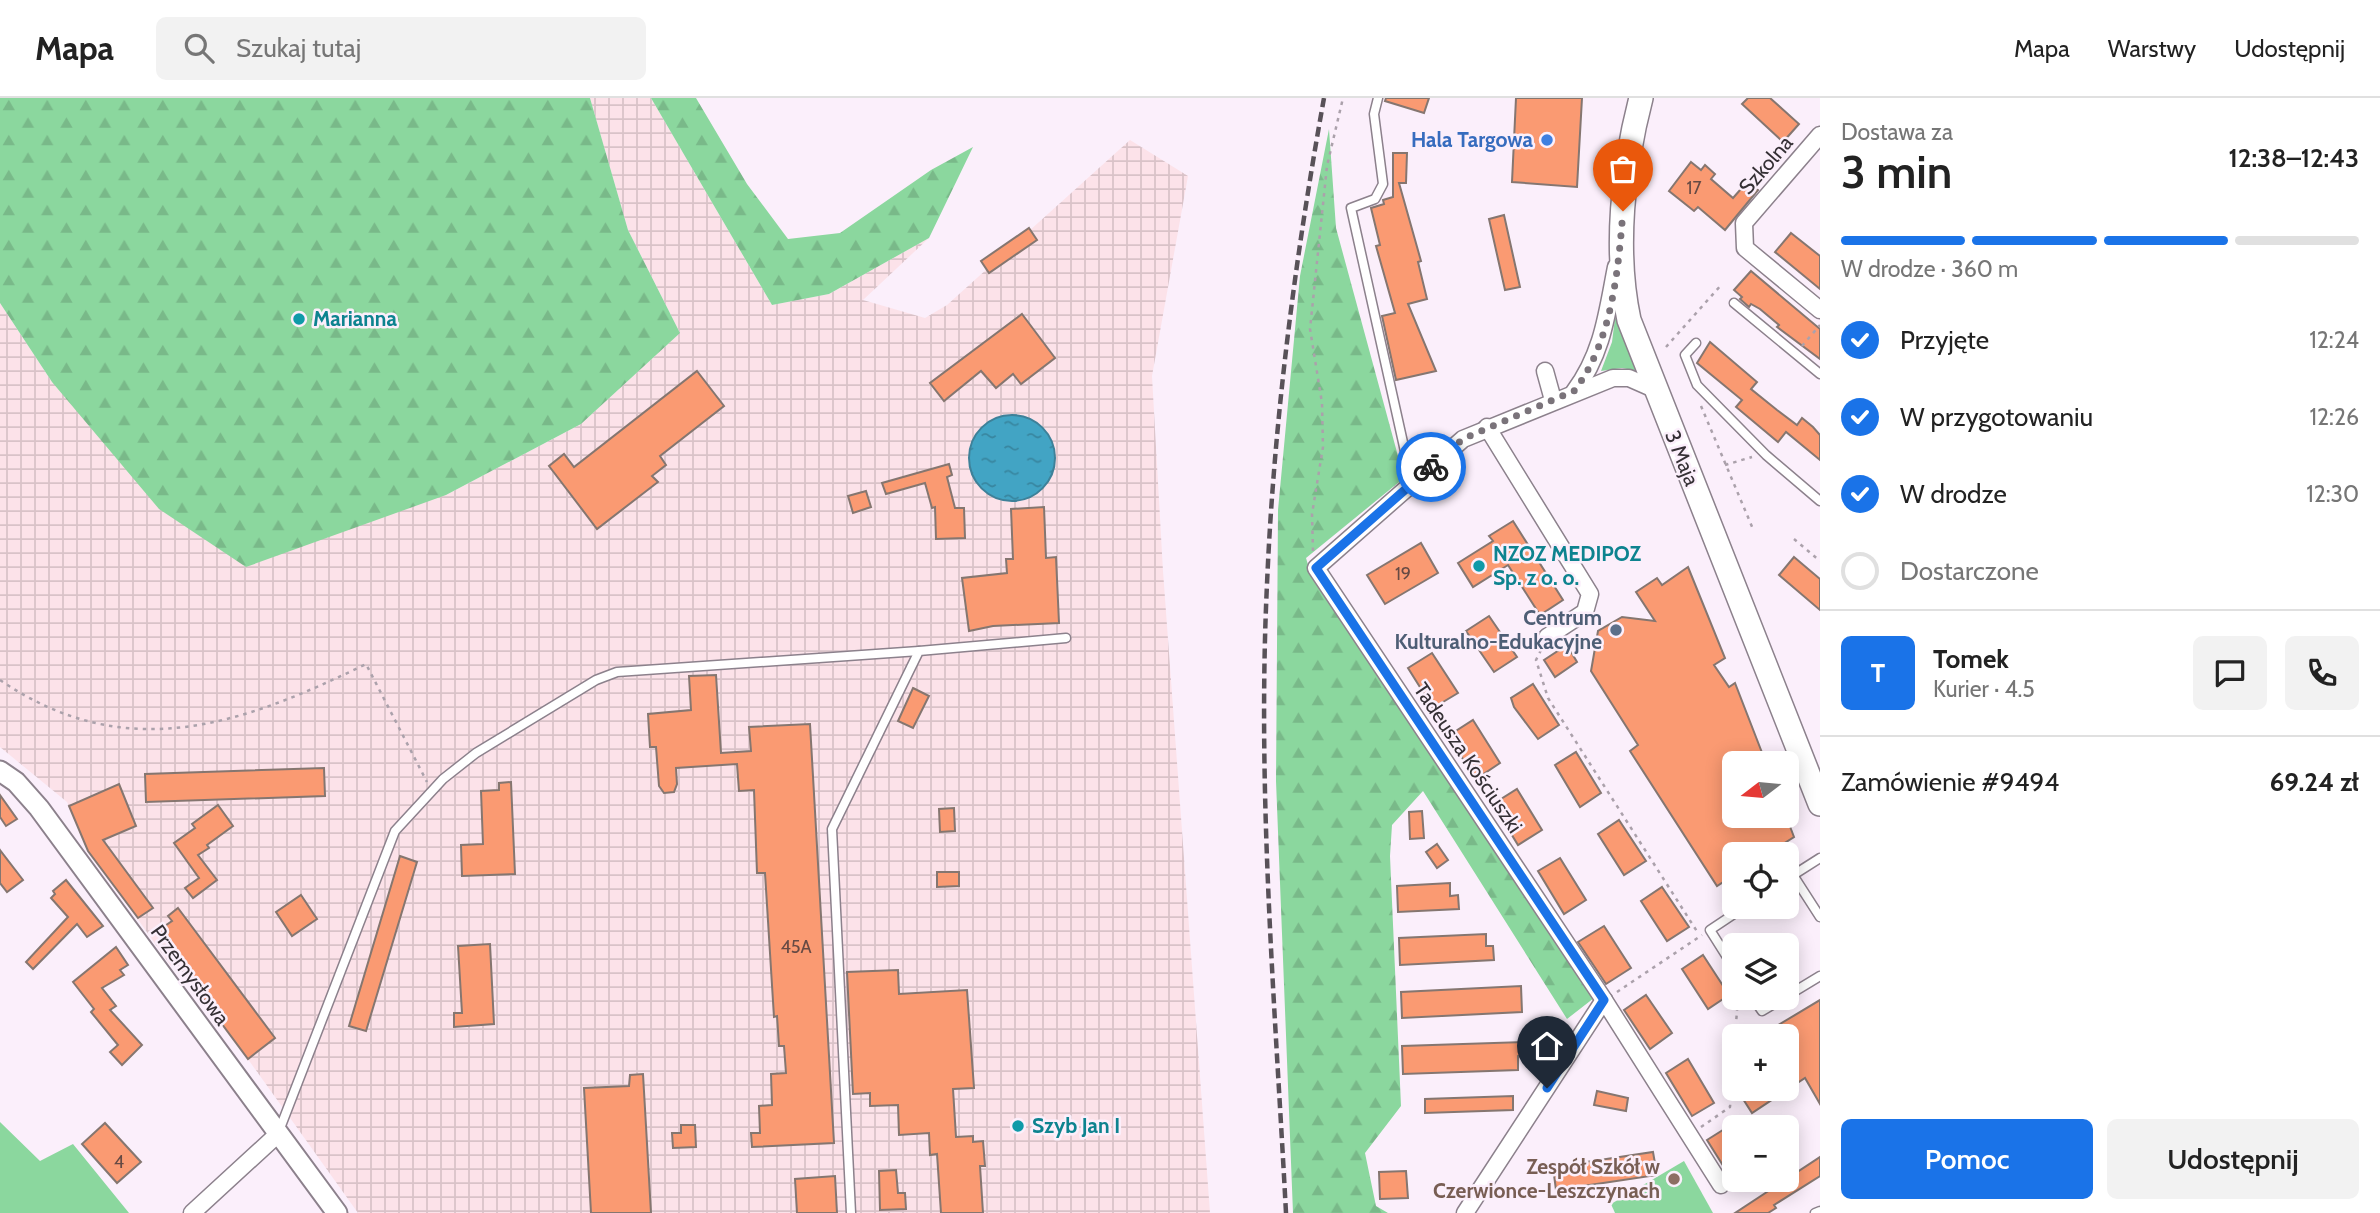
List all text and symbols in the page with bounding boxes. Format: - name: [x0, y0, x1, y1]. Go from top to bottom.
- search box: [156, 17, 646, 80]
- text: Mapa: [35, 28, 114, 68]
- icon: search: [180, 29, 218, 67]
- text: Szukaj tutaj: [236, 32, 361, 64]
- text: Mapa: [2014, 34, 2070, 63]
- text: Warstwy: [2108, 34, 2196, 63]
- text: Udostępnij: [2234, 34, 2345, 63]
- text: Dostawa za: [1841, 118, 1953, 146]
- place label: Hala Targowa: [1411, 127, 1534, 152]
- street label: Szkolna: [1733, 130, 1798, 199]
- marker: Hala Targowa: [1539, 132, 1555, 148]
- pin: [1593, 139, 1653, 211]
- text: 12:38–12:43: [2228, 142, 2359, 174]
- text: 3 min: [1841, 144, 1952, 200]
- icon: bag: [1604, 150, 1642, 188]
- house number: 17: [1687, 177, 1701, 199]
- text: W drodze · 360 m: [1841, 255, 2018, 283]
- place label: Marianna: [313, 306, 397, 331]
- marker: Marianna: [291, 311, 307, 327]
- icon: check: [1841, 321, 1879, 359]
- text: Przyjęte: [1900, 324, 1989, 356]
- text: 12:24: [2309, 326, 2359, 354]
- icon: check: [1841, 398, 1879, 436]
- text: W przygotowaniu: [1900, 401, 2093, 433]
- text: 12:26: [2310, 403, 2359, 431]
- street label: 3 Maja: [1659, 426, 1705, 490]
- courier: [1396, 432, 1466, 502]
- icon: bike: [1412, 448, 1450, 486]
- icon: check: [1841, 475, 1879, 513]
- text: W drodze: [1900, 478, 2007, 510]
- text: 12:30: [2306, 480, 2359, 508]
- place label: NZOZ MEDIPOZ Sp. z o. o.: [1493, 541, 1641, 590]
- text: Dostarczone: [1900, 555, 2039, 587]
- marker: NZOZ MEDIPOZ Sp. z o. o.: [1471, 558, 1487, 574]
- house number: 19: [1395, 563, 1411, 585]
- place label: Centrum Kulturalno-Edukacyjne: [1394, 605, 1602, 654]
- marker: Centrum Kulturalno-Edukacyjne: [1608, 622, 1624, 638]
- button: chat: [2193, 636, 2267, 710]
- button: phone: [2285, 636, 2359, 710]
- text: Tomek: [1933, 643, 2009, 675]
- text: T: [1871, 657, 1885, 689]
- text: Kurier · 4.5: [1933, 675, 2035, 703]
- street label: Tadeusza Kościuszki: [1409, 678, 1528, 838]
- north arrow: [1722, 751, 1799, 828]
- map controls: [1722, 751, 1799, 1192]
- text: Zamówienie #9494: [1841, 766, 2059, 798]
- text: 69.24 zł: [2270, 766, 2359, 798]
- button: locate: [1722, 842, 1799, 919]
- street label: Przemysłowa: [146, 920, 235, 1030]
- button: layers: [1722, 933, 1799, 1010]
- house number: 45A: [780, 936, 812, 958]
- pin: [1517, 1016, 1577, 1088]
- button: +: [1722, 1024, 1799, 1101]
- icon: home: [1528, 1027, 1566, 1065]
- place label: Szyb Jan I: [1032, 1113, 1120, 1138]
- button: −: [1722, 1115, 1799, 1192]
- marker: Szyb Jan I: [1010, 1118, 1026, 1134]
- button: Pomoc: [1841, 1119, 2093, 1199]
- button: Udostępnij: [2107, 1119, 2359, 1199]
- house number: 4: [114, 1151, 124, 1173]
- place label: Zespół Szkół w Czerwionce-Leszczynach: [1433, 1154, 1661, 1203]
- marker: Zespół Szkół w Czerwionce-Leszczynach: [1666, 1171, 1682, 1187]

